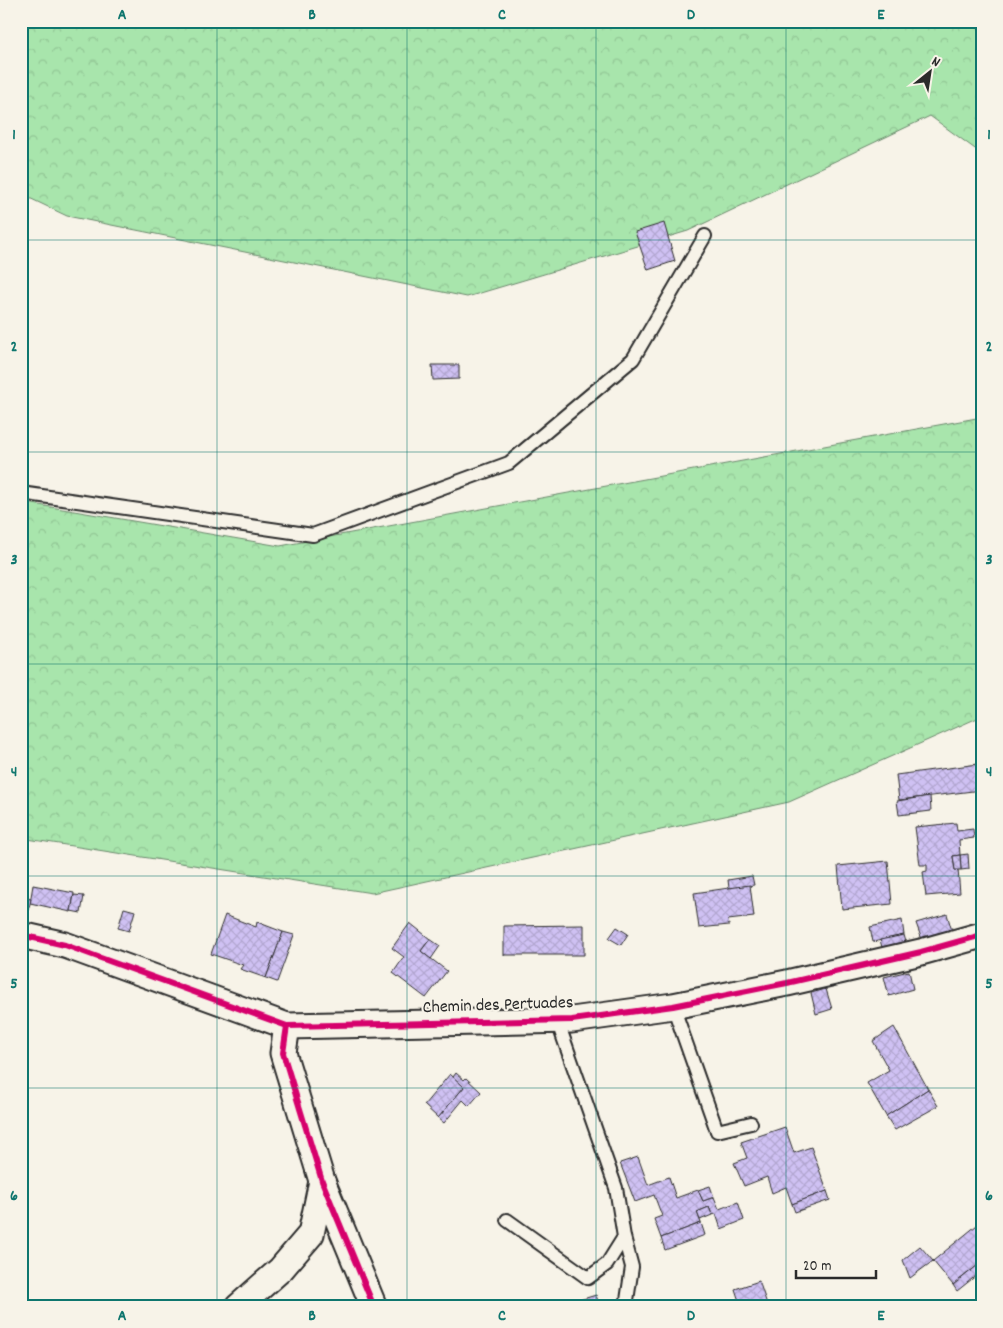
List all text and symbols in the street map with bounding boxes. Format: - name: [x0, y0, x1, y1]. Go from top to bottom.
- text: A: [118, 4, 127, 27]
- text: B: [308, 4, 316, 27]
- text: C: [498, 4, 506, 27]
- text: D: [687, 4, 696, 27]
- text: E: [877, 4, 885, 27]
- north arrow: [906, 48, 956, 98]
- text: N: [928, 52, 944, 73]
- text: 1: [12, 124, 16, 147]
- text: 1: [987, 124, 991, 147]
- text: 2: [11, 336, 18, 359]
- text: 2: [986, 336, 993, 359]
- text: 3: [10, 549, 18, 572]
- text: 3: [985, 549, 993, 572]
- text: 4: [11, 761, 17, 784]
- text: 4: [986, 761, 992, 784]
- text: 5: [10, 973, 18, 996]
- text: 5: [985, 973, 993, 996]
- street label: Chemin des Pertuades: [422, 991, 574, 1021]
- text: 6: [10, 1185, 18, 1208]
- text: 6: [985, 1185, 993, 1208]
- scale bar: [796, 1248, 876, 1280]
- text: 20 m: [803, 1256, 831, 1278]
- text: A: [118, 1305, 127, 1328]
- text: B: [308, 1305, 316, 1328]
- text: C: [498, 1305, 506, 1328]
- text: D: [687, 1305, 696, 1328]
- text: E: [877, 1305, 885, 1328]

